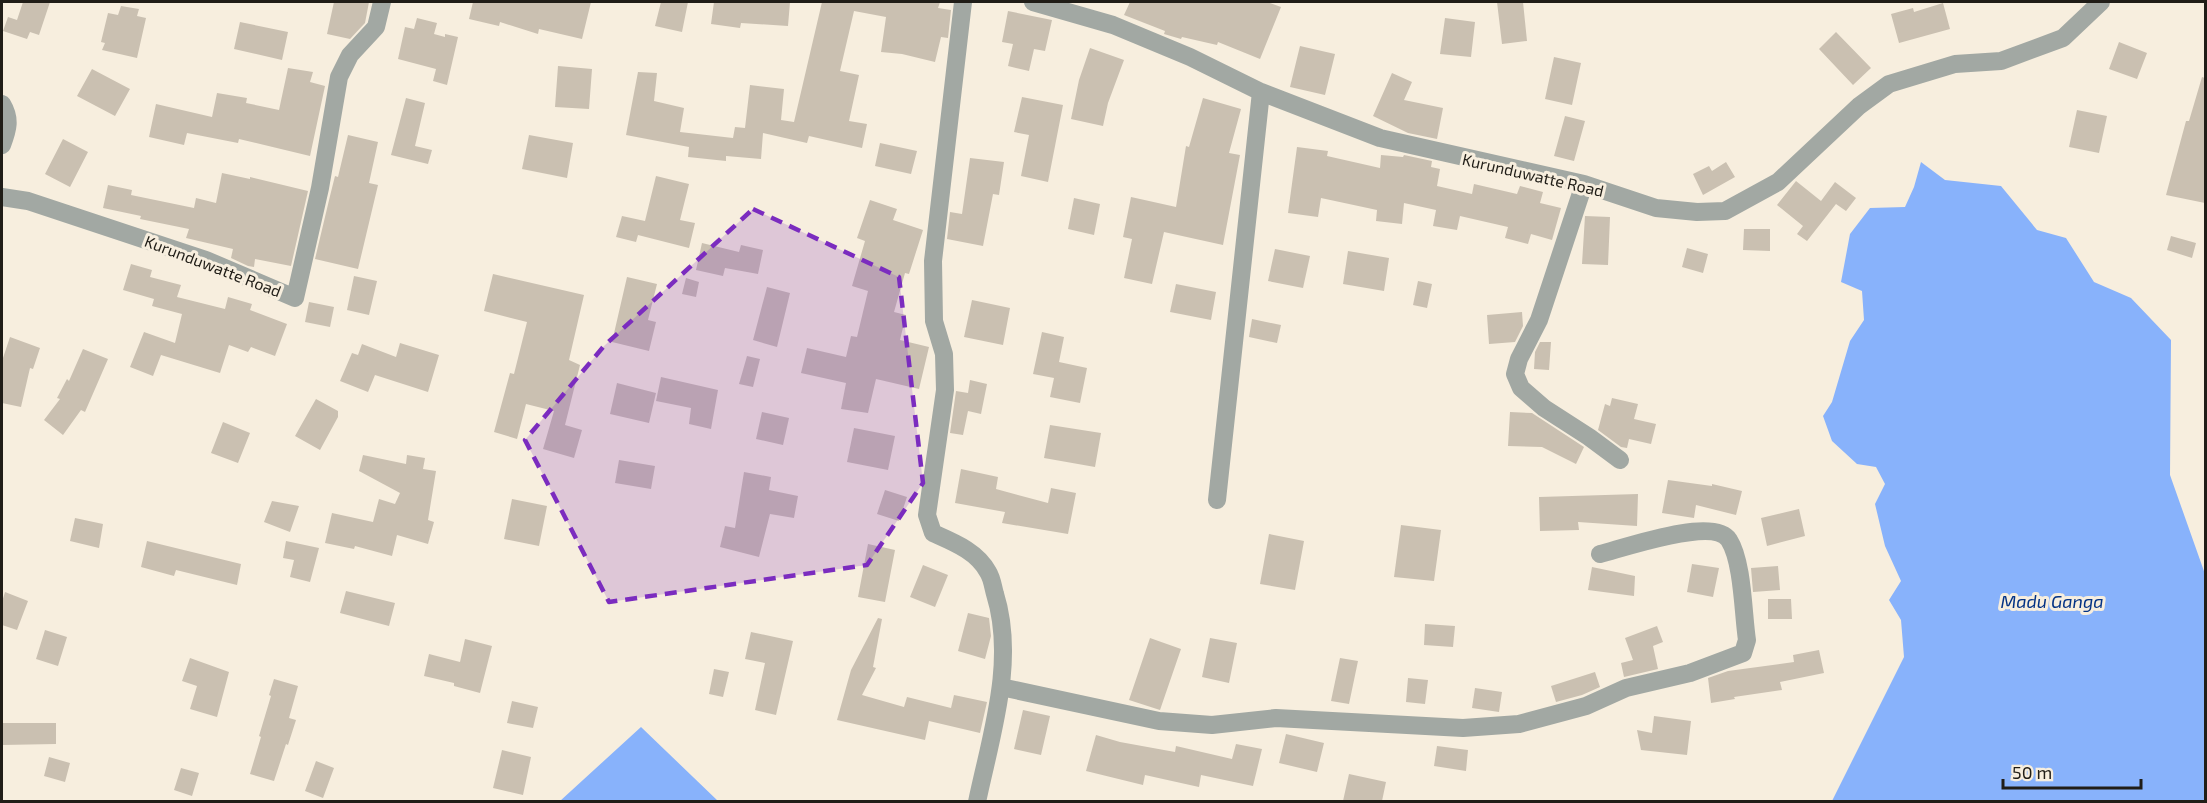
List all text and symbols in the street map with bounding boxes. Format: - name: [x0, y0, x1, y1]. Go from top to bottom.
- street label: Kurunduwatte Road: [1460, 149, 1606, 200]
- street label: Kurunduwatte Road: [142, 231, 284, 300]
- water label: Madu Ganga: [2000, 590, 2104, 612]
- scale bar: [2003, 752, 2141, 790]
- text: 50 m: [2012, 761, 2052, 783]

